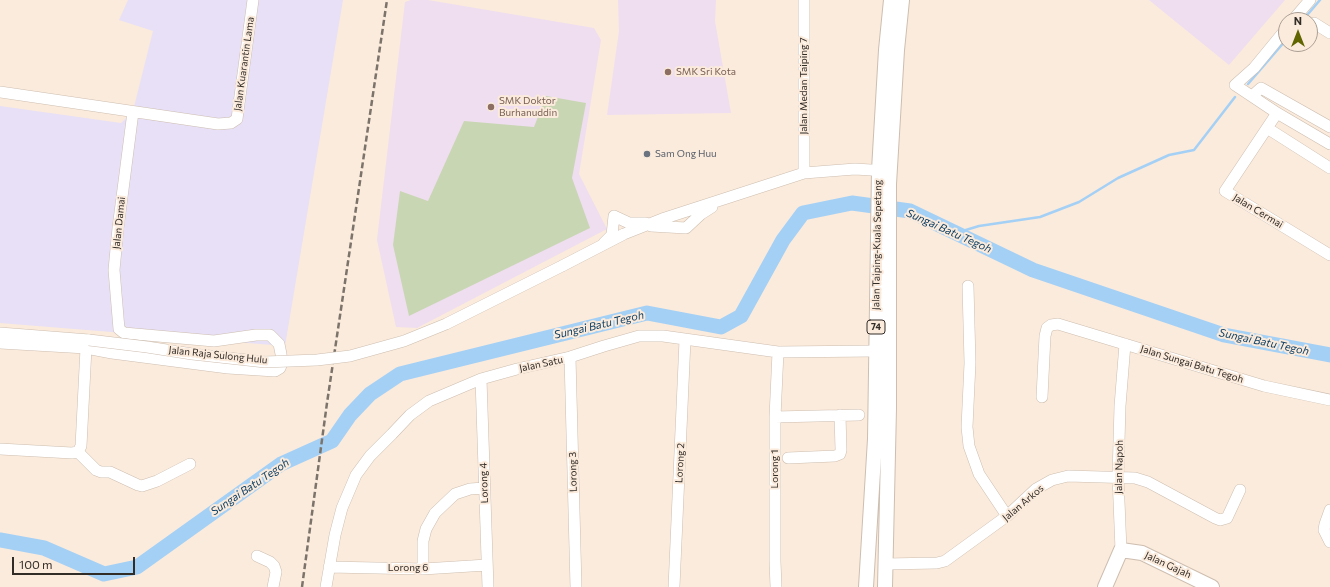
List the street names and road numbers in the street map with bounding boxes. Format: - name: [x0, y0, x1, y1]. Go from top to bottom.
- street label: Jalan Kuarantin Lama: [231, 16, 257, 112]
- street label: Jalan Medan Taiping 7: [798, 37, 810, 135]
- street label: Jalan Taiping-Kuala Sepetang: [870, 180, 884, 310]
- street label: Jalan Cermai: [1231, 191, 1285, 231]
- street label: Jalan Damai: [110, 196, 128, 250]
- road number: 74: [867, 320, 885, 334]
- street label: Jalan Sungai Batu Tegoh: [1139, 343, 1245, 385]
- street label: Jalan Raja Sulong Hulu: [168, 344, 268, 366]
- street label: Jalan Satu: [518, 354, 564, 374]
- street label: Jalan Napoh: [1113, 440, 1125, 494]
- street label: Lorong 2: [673, 443, 687, 483]
- street label: Lorong 1: [769, 450, 781, 488]
- street label: Lorong 3: [567, 452, 579, 492]
- street label: Lorong 4: [477, 463, 491, 503]
- street label: Jalan Arkos: [1000, 482, 1046, 524]
- street label: Jalan Gajah: [1143, 549, 1193, 581]
- street label: Lorong 6: [388, 562, 428, 574]

